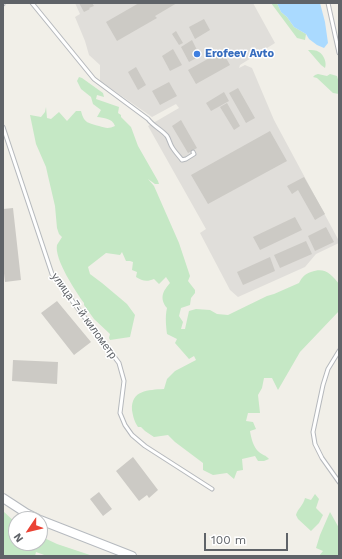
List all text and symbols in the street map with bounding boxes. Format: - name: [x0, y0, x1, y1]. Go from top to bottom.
- place label: Erofeev Avto: [205, 47, 274, 61]
- marker: Erofeev Avto: [192, 49, 202, 59]
- street label: улица 7-й километр: [48, 270, 120, 362]
- north arrow: [8, 511, 48, 551]
- scale bar: [206, 525, 290, 551]
- text: N: [11, 531, 26, 545]
- text: 100 m: [211, 533, 246, 547]

